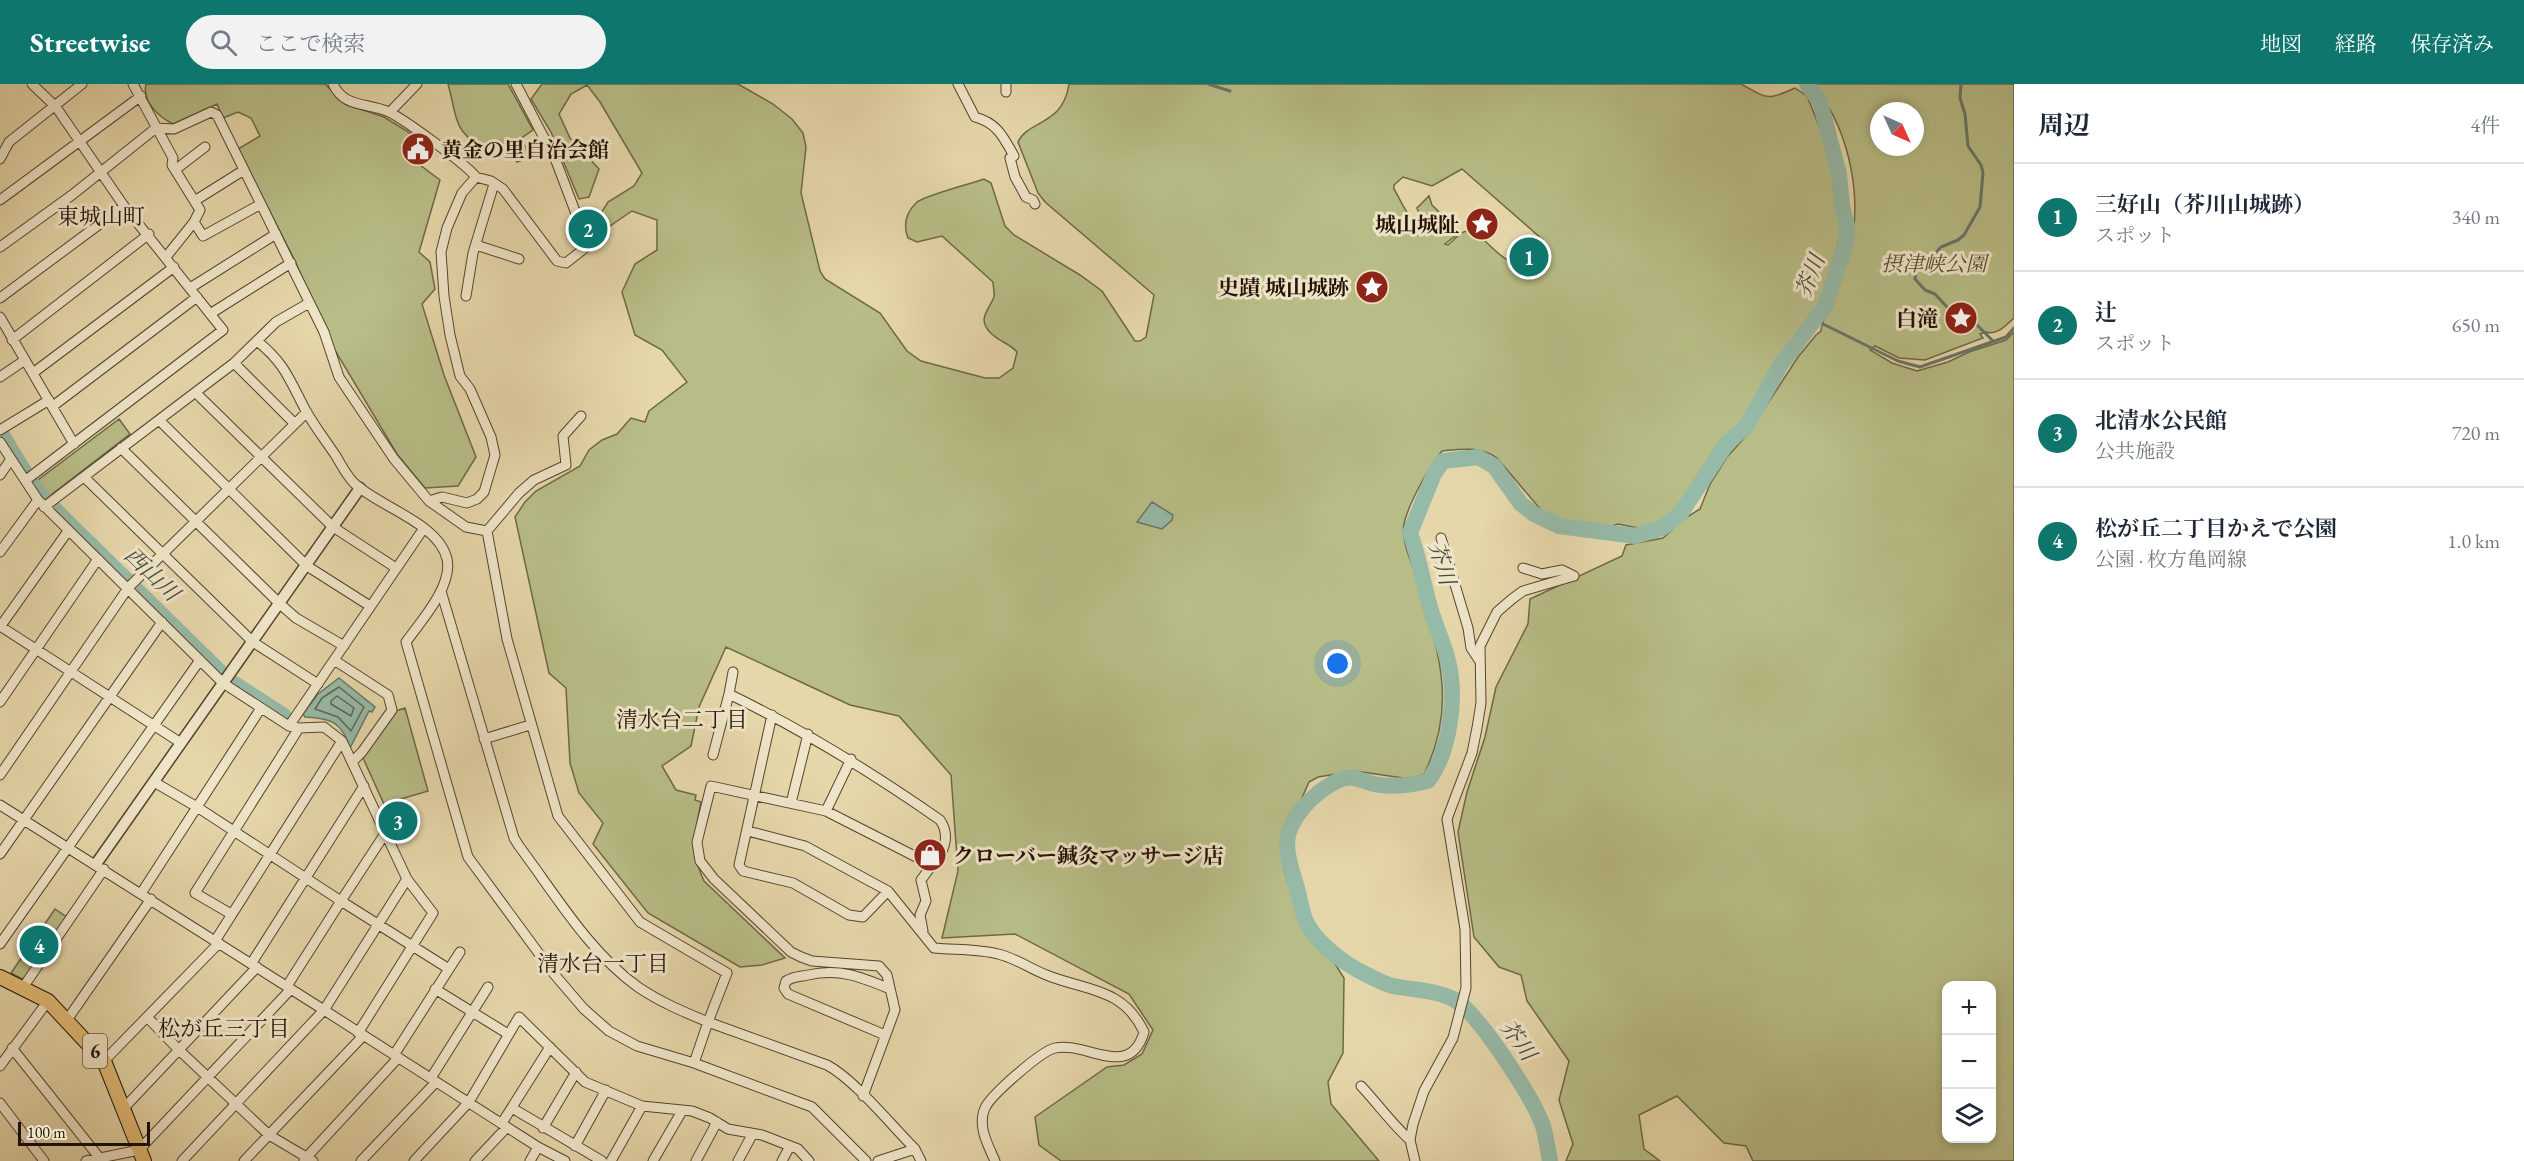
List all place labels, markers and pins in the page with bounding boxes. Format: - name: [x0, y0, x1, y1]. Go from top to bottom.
- public building icon: 黄金の里自治会館: [400, 131, 436, 167]
- place label: 黄金の里自治会館: [441, 136, 609, 163]
- pin: 2: [568, 206, 608, 252]
- place icon: 城山城阯: [1464, 206, 1500, 242]
- place label: 城山城阯: [1375, 211, 1459, 238]
- pin: 1: [1510, 234, 1549, 279]
- place icon: 史蹟 城山城跡: [1354, 269, 1390, 305]
- place label: 史蹟 城山城跡: [1218, 274, 1349, 301]
- place icon: 白滝: [1943, 300, 1979, 336]
- place label: 白滝: [1896, 305, 1938, 332]
- pin: 3: [378, 798, 418, 844]
- shop icon: クローバー鍼灸マッサージ店: [912, 837, 948, 873]
- place label: クローバー鍼灸マッサージ店: [953, 842, 1224, 869]
- pin: 4: [20, 922, 58, 968]

